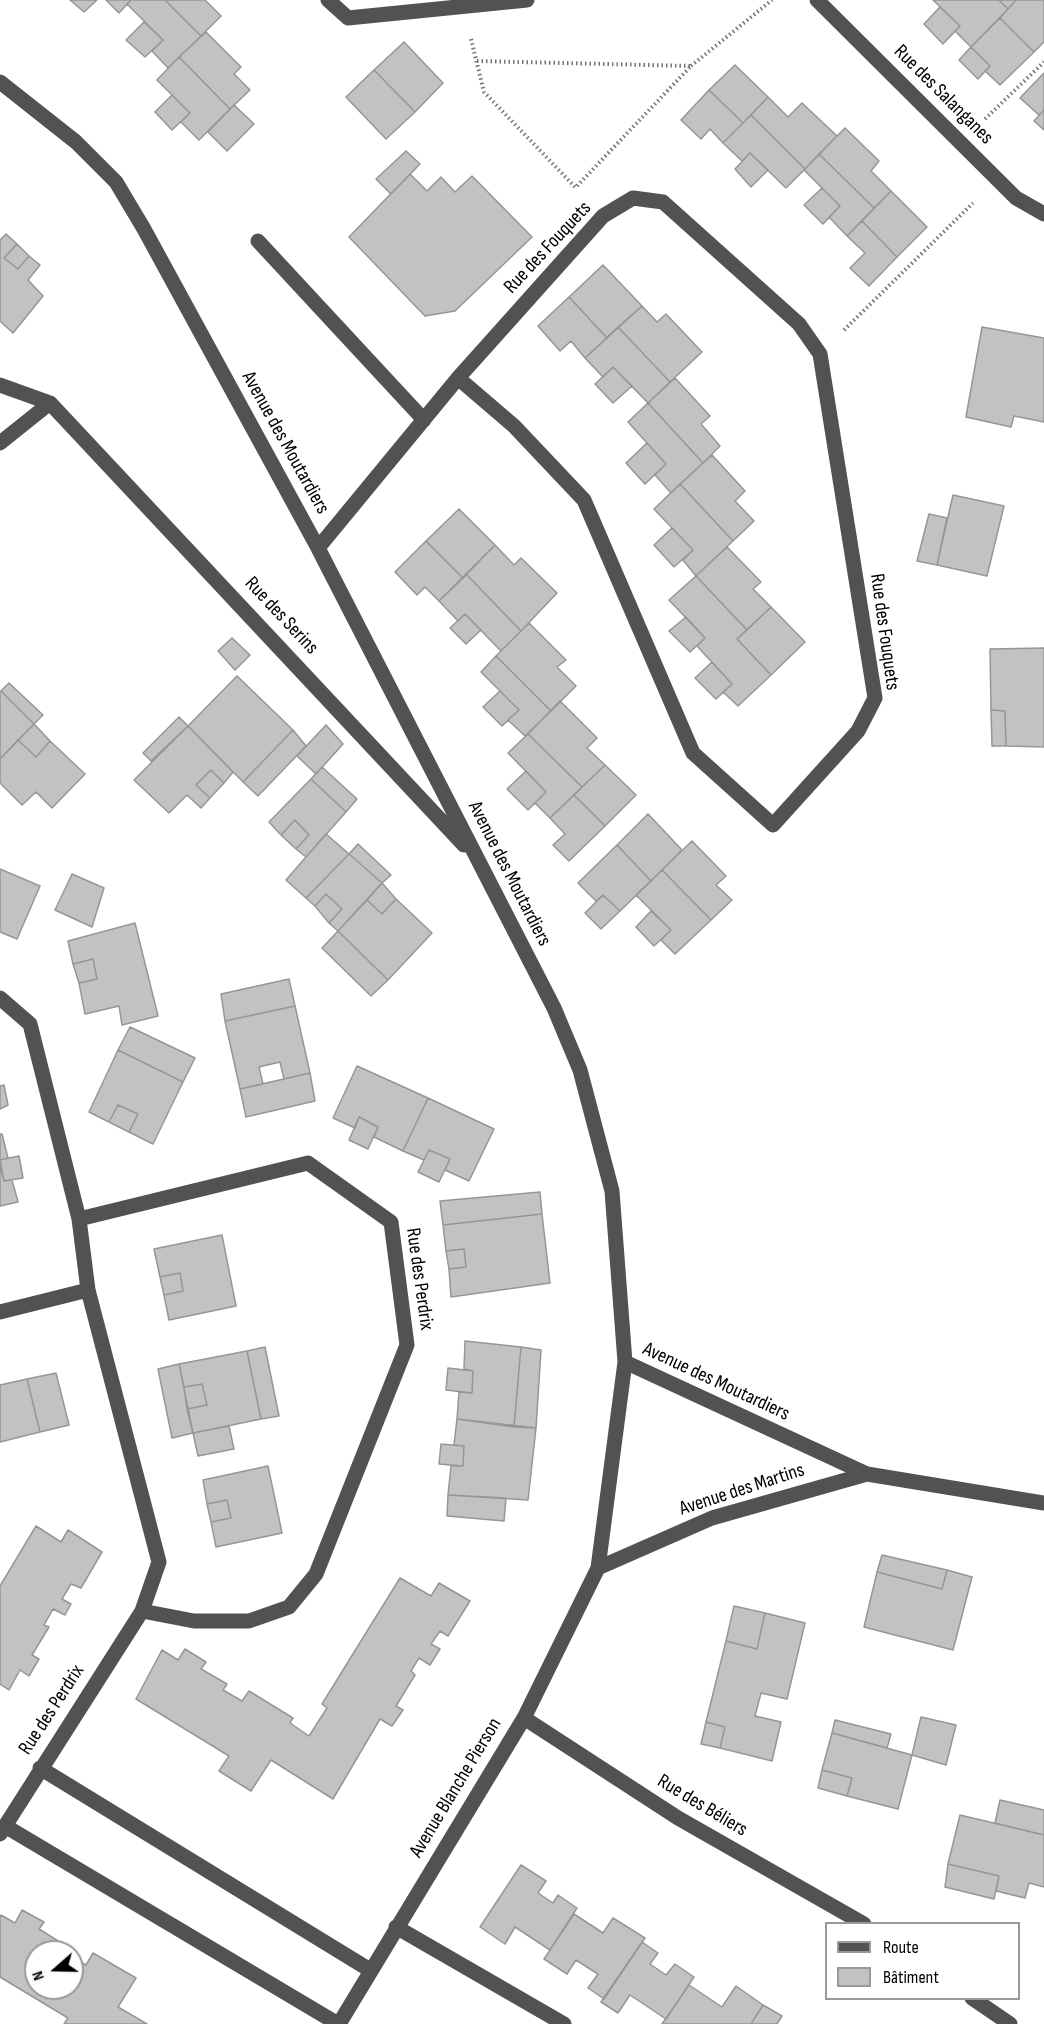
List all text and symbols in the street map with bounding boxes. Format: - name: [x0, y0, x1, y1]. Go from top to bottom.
- street label: Rue des Salanganes: [888, 40, 998, 150]
- street label: Rue des Fouquets: [499, 197, 597, 299]
- street label: Avenue des Moutardiers: [236, 368, 334, 518]
- street label: Rue des Serins: [239, 572, 323, 660]
- street label: Rue des Fouquets: [864, 572, 904, 692]
- street label: Avenue des Moutardiers: [462, 798, 556, 950]
- street label: Rue des Perdrix: [400, 1226, 438, 1332]
- street label: Avenue des Moutardiers: [639, 1337, 793, 1427]
- street label: Avenue des Martins: [677, 1459, 807, 1521]
- street label: Rue des Perdrix: [14, 1660, 90, 1760]
- street label: Avenue Blanche Pierson: [405, 1714, 507, 1862]
- street label: Rue des Béliers: [653, 1770, 751, 1842]
- legend: [825, 1922, 1020, 2000]
- text: Route: [883, 1937, 919, 1958]
- north arrow: [24, 1940, 84, 2000]
- text: Bâtiment: [883, 1967, 939, 1988]
- text: N: [28, 1968, 49, 1983]

